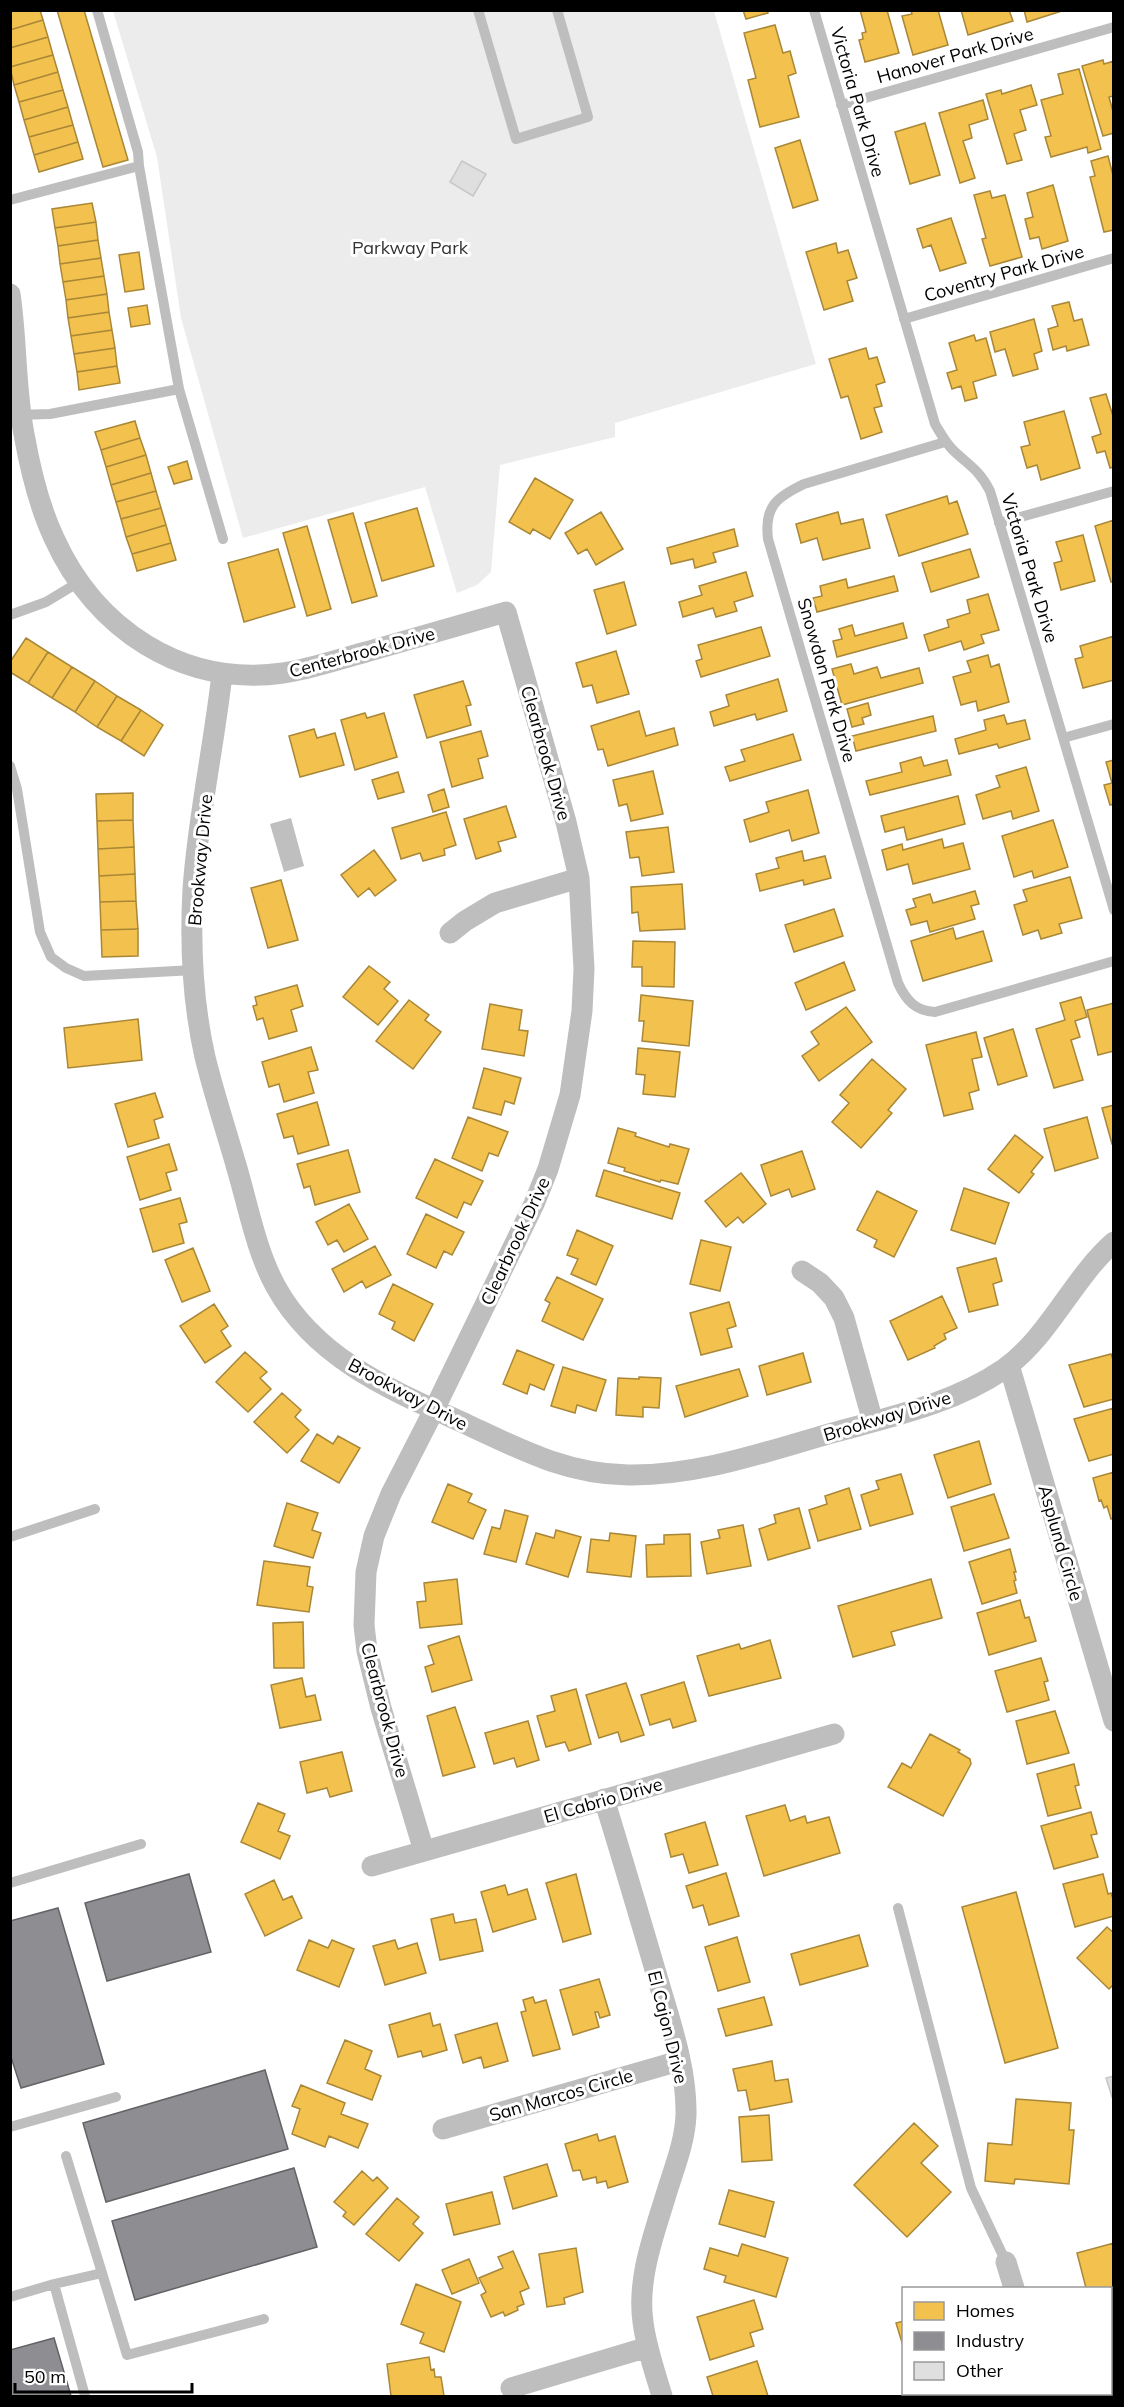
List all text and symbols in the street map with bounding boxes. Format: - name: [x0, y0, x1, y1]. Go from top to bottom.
- street label: Hanover Park Drive: [874, 22, 1036, 88]
- street label: Victoria Park Drive: [826, 25, 890, 179]
- park label: Parkway Park: [352, 236, 469, 259]
- street label: Coventry Park Drive: [921, 239, 1087, 307]
- street label: Victoria Park Drive: [996, 491, 1064, 645]
- street label: Snowdon Park Drive: [793, 595, 861, 765]
- street label: Centerbrook Drive: [287, 622, 437, 682]
- street label: Clearbrook Drive: [516, 683, 576, 823]
- street label: Brookway Drive: [183, 793, 217, 927]
- street label: Clearbrook Drive: [475, 1173, 555, 1309]
- street label: Brookway Drive: [344, 1353, 472, 1435]
- street label: Brookway Drive: [820, 1386, 954, 1446]
- street label: Asplund Circle: [1033, 1482, 1089, 1604]
- street label: Clearbrook Drive: [356, 1640, 414, 1780]
- street label: El Cabrio Drive: [541, 1772, 665, 1828]
- street label: El Cajon Drive: [643, 1968, 693, 2086]
- street label: San Marcos Circle: [486, 2063, 636, 2127]
- legend: [902, 2287, 1112, 2395]
- text: Homes: [956, 2299, 1015, 2322]
- text: Industry: [956, 2329, 1025, 2352]
- scale bar: [15, 2356, 192, 2394]
- text: Other: [956, 2359, 1004, 2382]
- text: 50 m: [24, 2365, 66, 2388]

